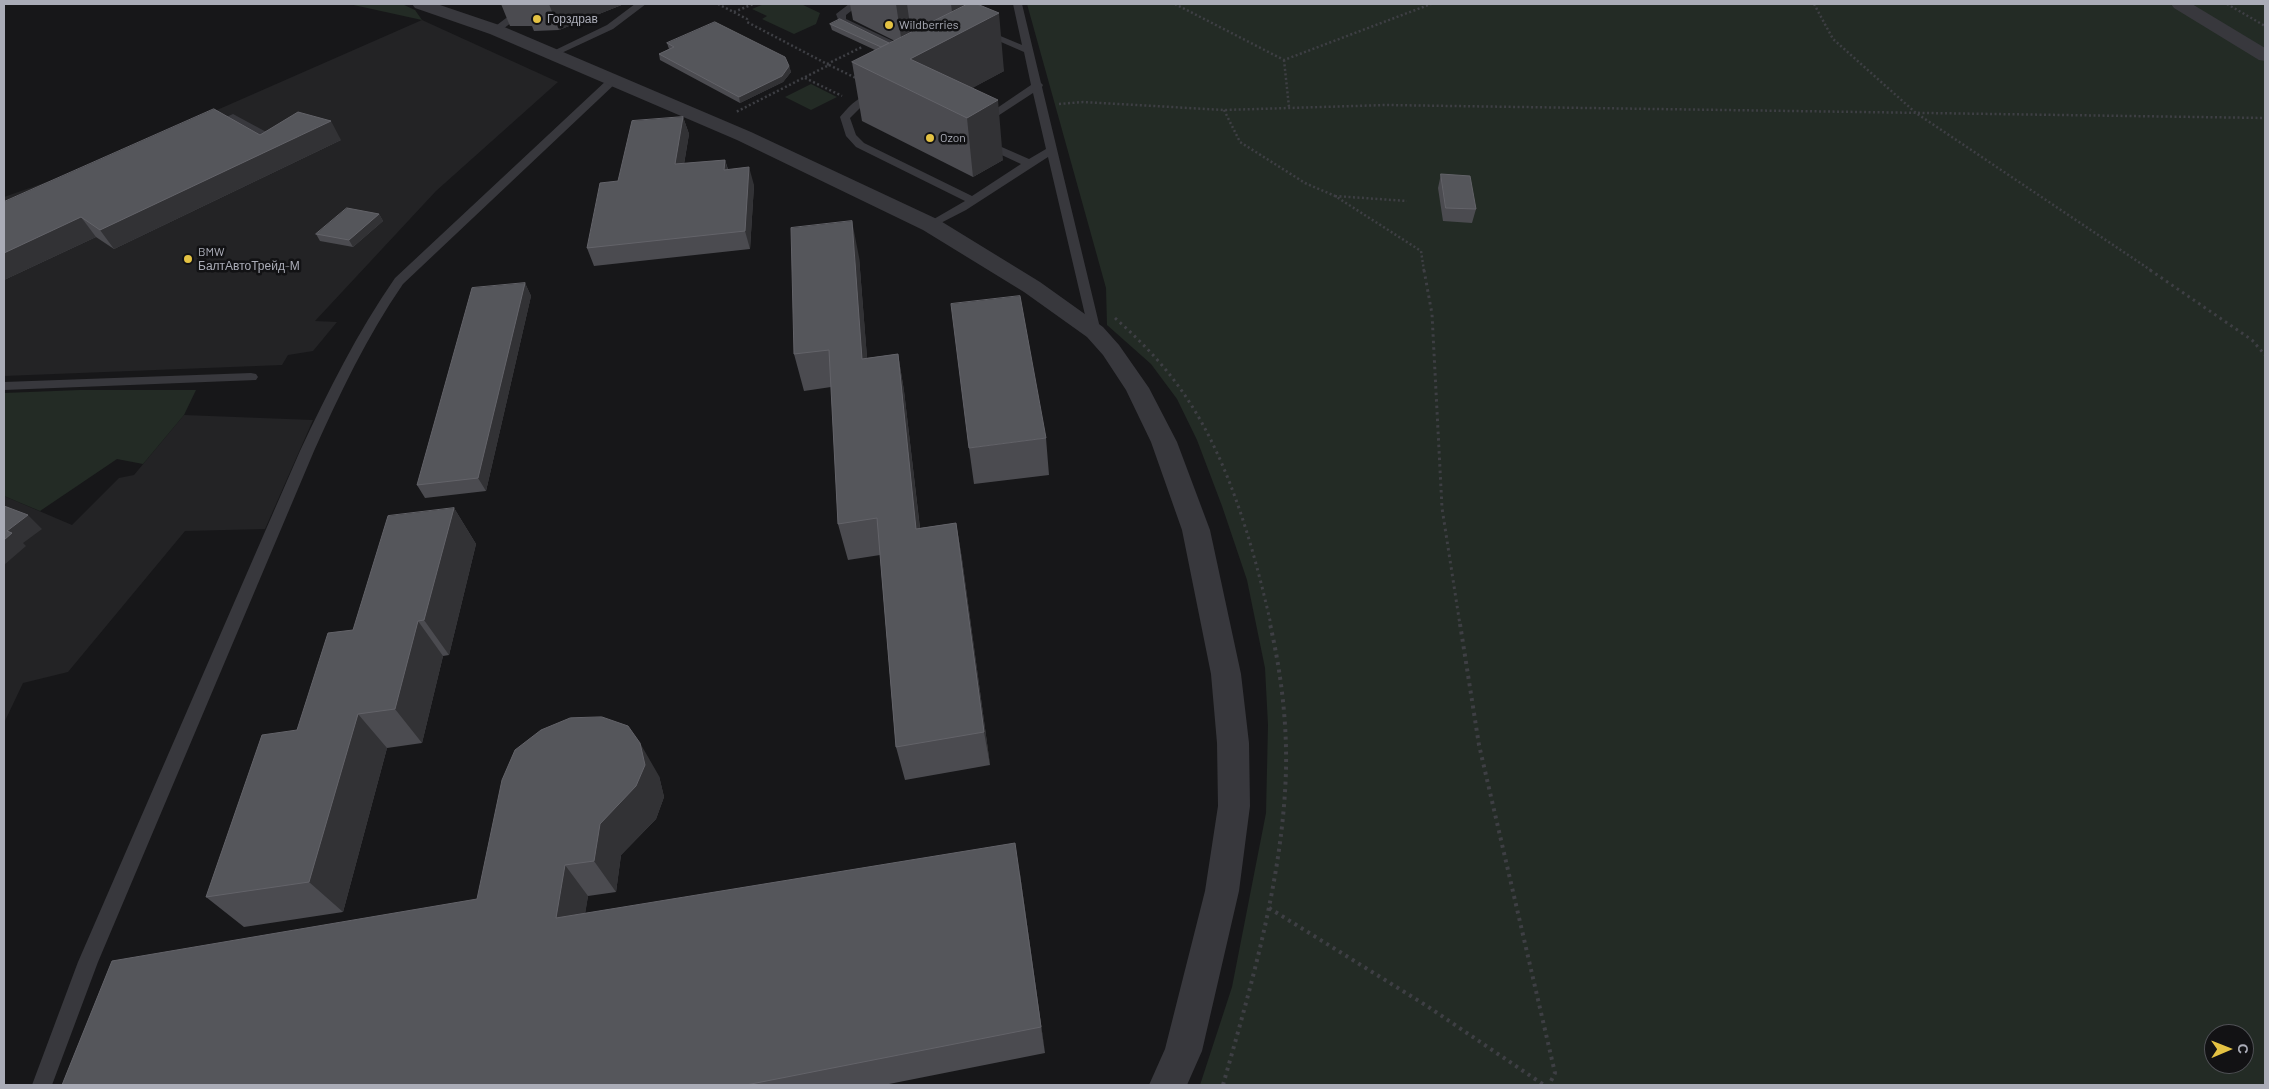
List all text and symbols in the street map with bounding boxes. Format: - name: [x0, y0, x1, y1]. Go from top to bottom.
- place label: Горздрав: [547, 12, 598, 26]
- marker: Горздрав: [531, 13, 543, 25]
- place label: Wildberries: [899, 18, 959, 32]
- marker: Wildberries: [883, 19, 895, 31]
- place label: Ozon: [940, 131, 966, 145]
- marker: Ozon: [924, 132, 936, 144]
- place label: BMW БалтАвтоТрейд-М: [198, 245, 300, 273]
- marker: BMW БалтАвтоТрейд-М: [182, 253, 194, 265]
- north arrow: [2204, 1024, 2254, 1074]
- text: С: [2235, 1044, 2252, 1054]

